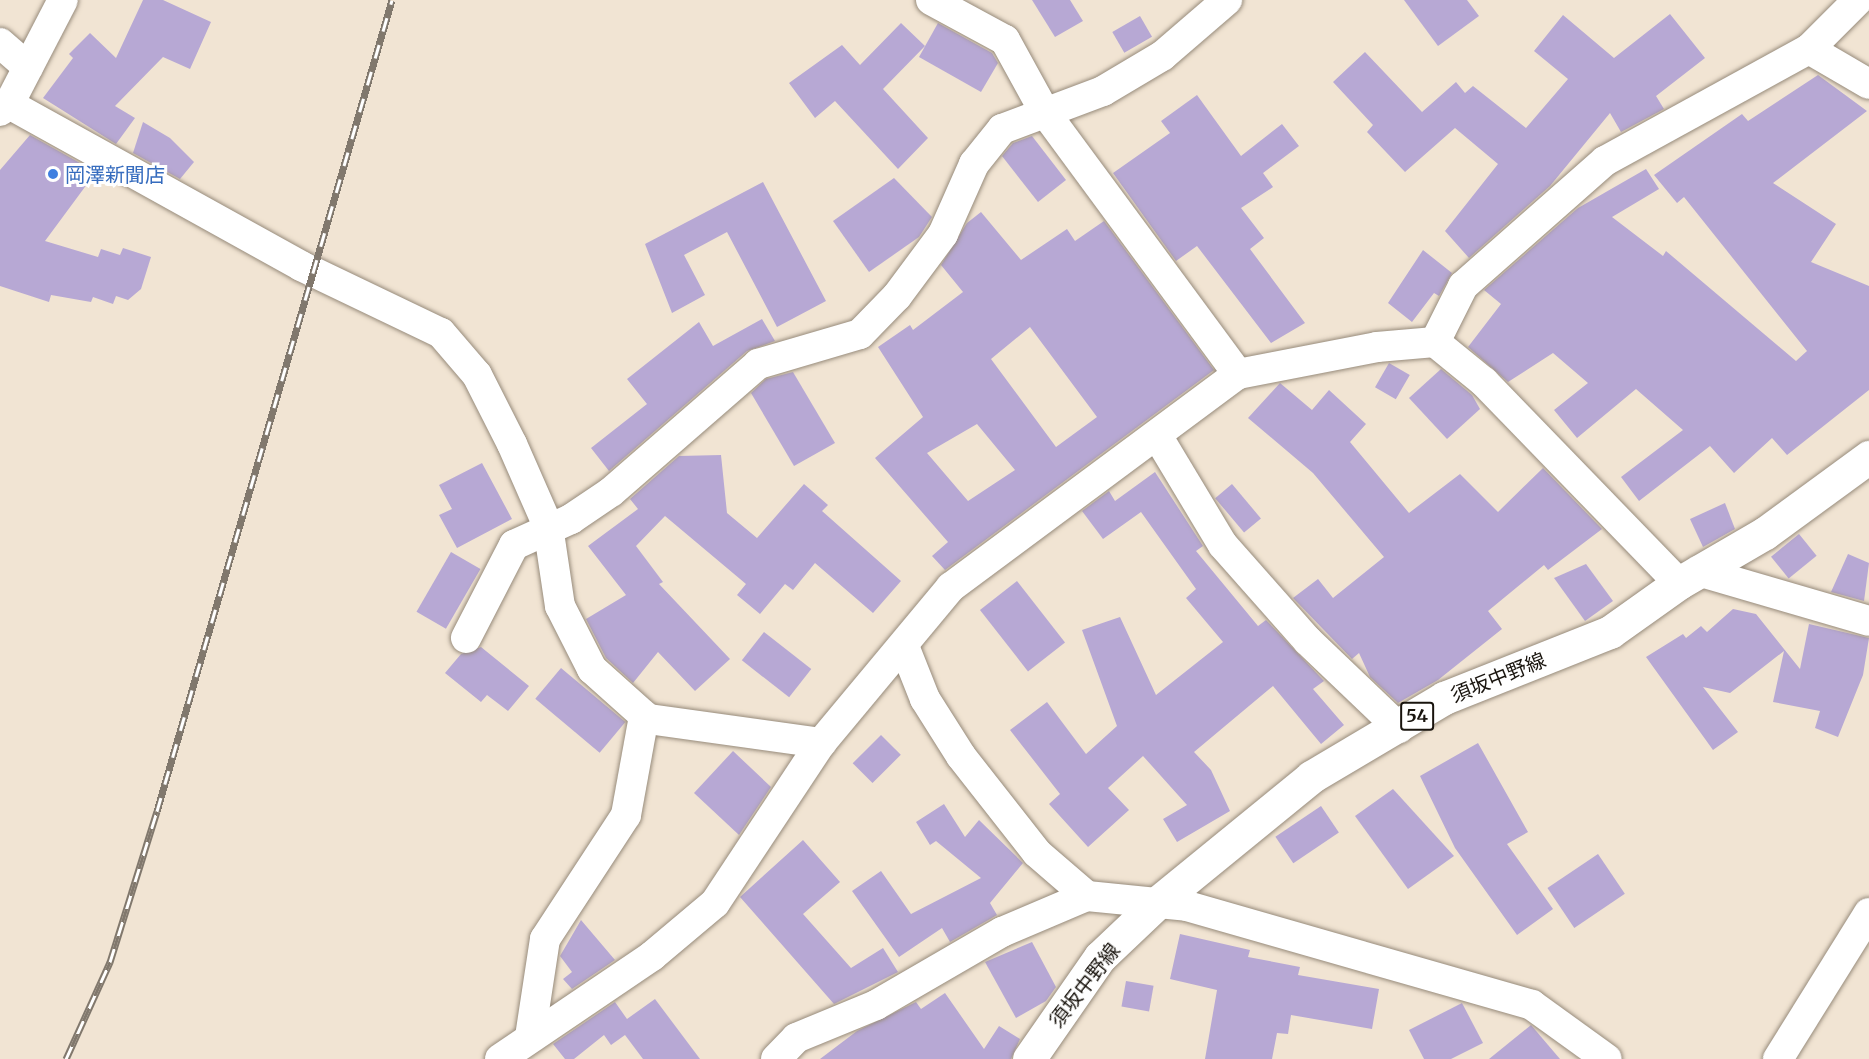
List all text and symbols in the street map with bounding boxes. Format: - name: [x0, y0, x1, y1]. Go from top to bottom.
- place label: 岡澤新聞店: [65, 162, 165, 186]
- marker: 岡澤新聞店: [46, 167, 60, 181]
- street label: 須坂中野線: [1447, 647, 1549, 707]
- road number: 54: [1399, 701, 1435, 731]
- street label: 須坂中野線: [1044, 938, 1124, 1032]

